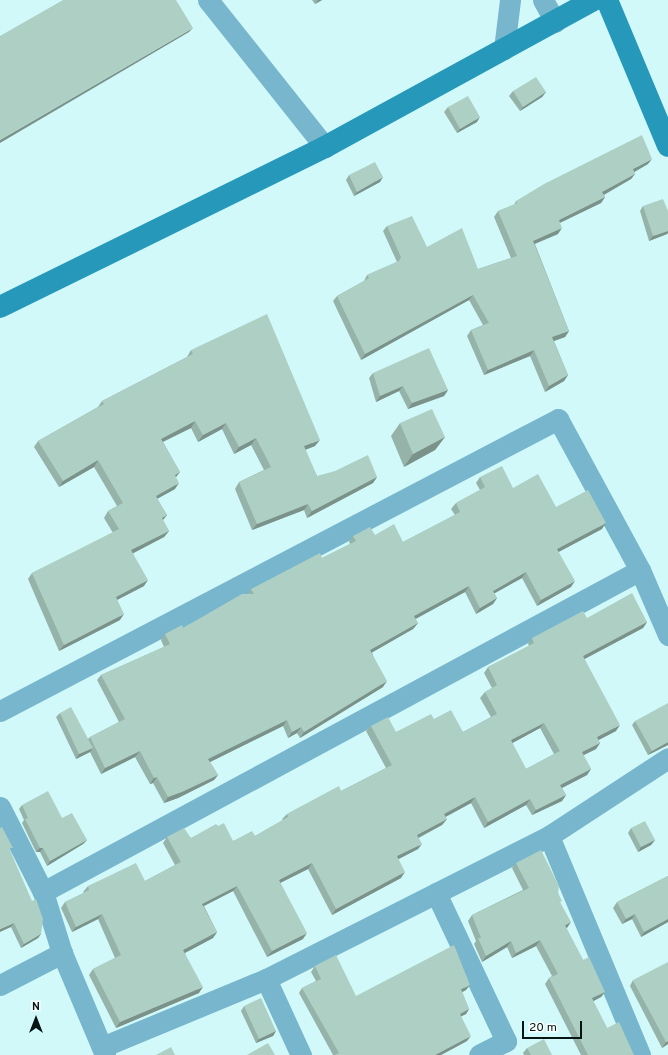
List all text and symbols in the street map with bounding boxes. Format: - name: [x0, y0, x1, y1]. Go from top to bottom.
- north arrow: [16, 999, 56, 1039]
- text: N: [32, 1000, 40, 1014]
- scale bar: [524, 1013, 584, 1039]
- text: 20 m: [529, 1020, 557, 1036]

